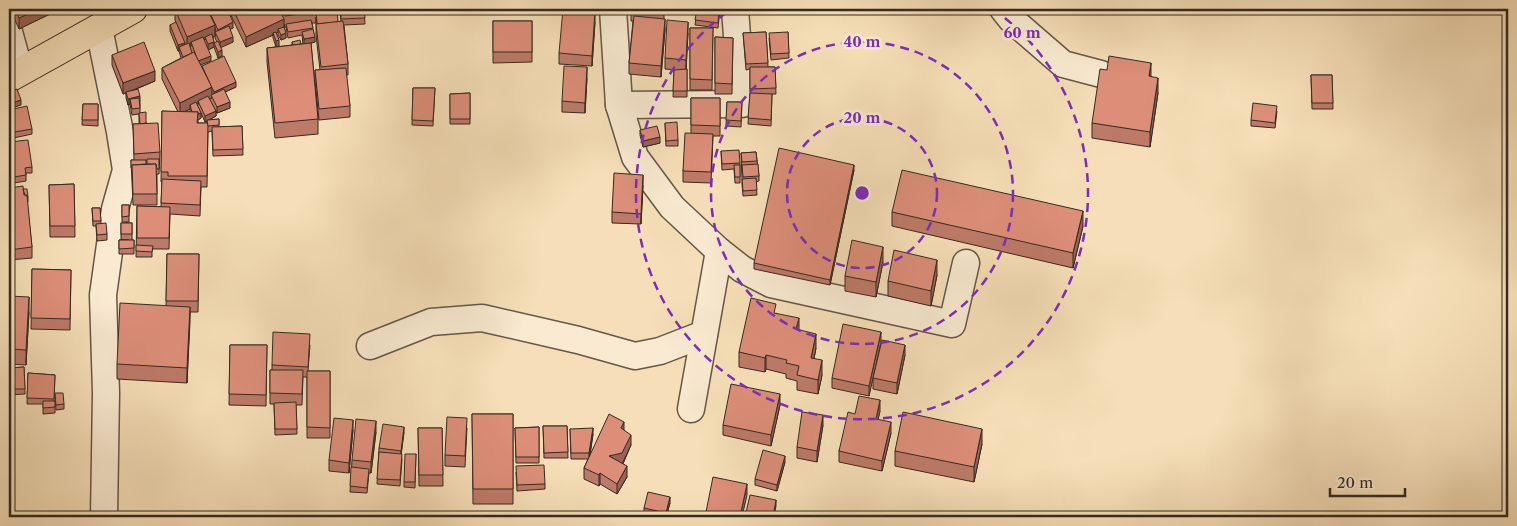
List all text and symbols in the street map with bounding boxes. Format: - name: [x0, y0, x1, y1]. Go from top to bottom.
- text: 60 m: [1003, 23, 1041, 42]
- text: 40 m: [843, 32, 881, 51]
- text: 20 m: [843, 108, 881, 127]
- centre of rings: [853, 184, 871, 202]
- scale bar: [1330, 466, 1404, 498]
- text: 20 m: [1337, 473, 1373, 492]

